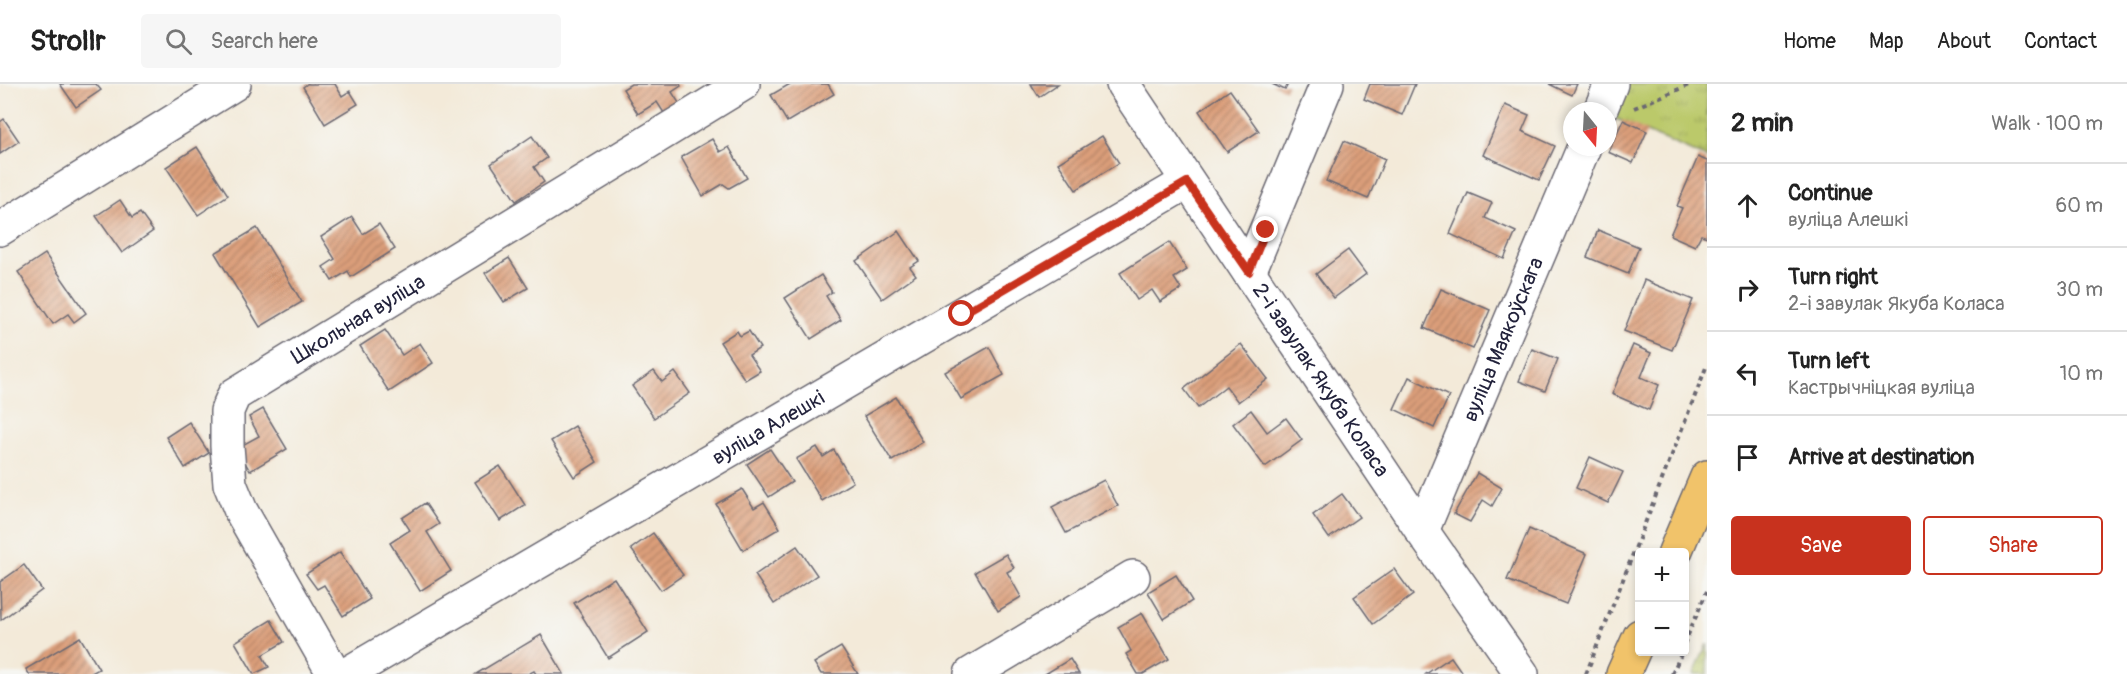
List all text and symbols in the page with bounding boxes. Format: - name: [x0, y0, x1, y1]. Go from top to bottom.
- search box: [141, 14, 561, 68]
- text: Strollr: [30, 24, 105, 59]
- icon: search: [162, 25, 195, 58]
- text: Search here: [210, 27, 318, 55]
- text: Home: [1783, 28, 1836, 55]
- text: Map: [1869, 28, 1904, 55]
- text: About: [1937, 28, 1991, 55]
- text: Contact: [2024, 28, 2097, 55]
- north arrow: [1563, 102, 1617, 156]
- text: 2 min: [1731, 107, 1793, 139]
- text: Walk · 100 m: [1991, 111, 2103, 136]
- text: Continue: [1788, 179, 1872, 207]
- icon: ahead: [1731, 189, 1764, 222]
- text: 60 m: [2056, 193, 2103, 218]
- text: вуліца Алешкі: [1788, 207, 1908, 232]
- route end: [1252, 216, 1278, 242]
- street label: вуліца Маякоўскага: [1457, 253, 1550, 426]
- text: Turn right: [1788, 263, 1878, 291]
- street label: Школьная вуліца: [287, 268, 430, 371]
- icon: right: [1731, 273, 1764, 306]
- text: 30 m: [2056, 277, 2103, 302]
- street label: 2-і завулак Якуба Коласа: [1246, 278, 1395, 482]
- text: 2-і завулак Якуба Коласа: [1788, 291, 2004, 316]
- route start: [948, 300, 974, 326]
- text: Turn left: [1788, 347, 1870, 375]
- icon: left: [1731, 357, 1764, 390]
- text: 10 m: [2059, 361, 2103, 386]
- text: Кастрычніцкая вуліца: [1788, 375, 1975, 400]
- street label: вуліца Алешкі: [707, 384, 830, 471]
- icon: arrive: [1731, 441, 1764, 474]
- text: Arrive at destination: [1788, 443, 1974, 471]
- button: Save: [1731, 516, 1911, 575]
- button: Share: [1923, 516, 2103, 575]
- map controls: [1635, 548, 1689, 656]
- button: +: [1635, 548, 1689, 602]
- button: −: [1635, 602, 1689, 656]

